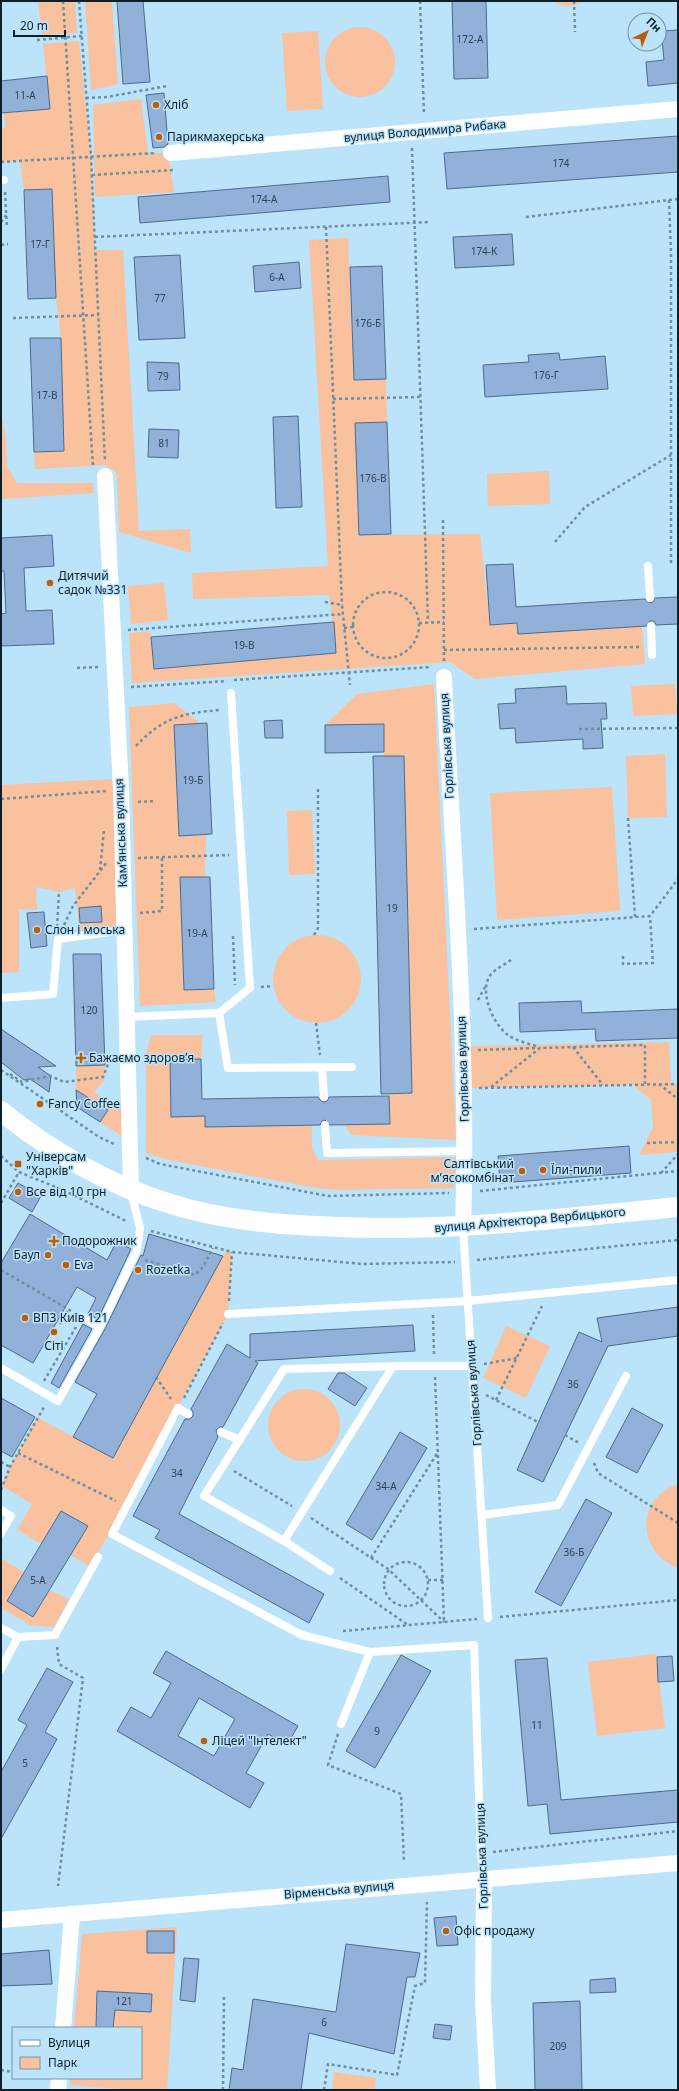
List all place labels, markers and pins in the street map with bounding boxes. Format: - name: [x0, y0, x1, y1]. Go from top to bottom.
- place label: Хліб: [164, 96, 188, 113]
- marker: Хліб: [151, 100, 161, 110]
- place label: Парикмахерська: [167, 128, 264, 145]
- marker: Парикмахерська: [154, 132, 164, 142]
- place label: Дитячий садок №331: [58, 567, 127, 598]
- marker: Дитячий садок №331: [45, 578, 55, 588]
- place label: Слон і моська: [45, 921, 125, 938]
- marker: Слон і моська: [32, 925, 42, 935]
- place label: Бажаємо здоровʼя: [89, 1049, 194, 1066]
- marker: Бажаємо здоровʼя: [76, 1053, 86, 1063]
- place label: Fancy Coffee: [48, 1095, 120, 1112]
- marker: Fancy Coffee: [35, 1099, 45, 1109]
- place label: Універсам "Харків": [26, 1148, 86, 1179]
- place label: Салтівський м’ясокомбінат: [431, 1155, 514, 1186]
- marker: Універсам "Харків": [13, 1159, 23, 1169]
- place label: Їли-пили: [551, 1161, 602, 1178]
- marker: Їли-пили: [538, 1165, 548, 1175]
- marker: Салтівський м’ясокомбінат: [517, 1166, 527, 1176]
- place label: Все від 10 грн: [26, 1183, 106, 1200]
- marker: Все від 10 грн: [13, 1187, 23, 1197]
- place label: Подорожник: [62, 1232, 137, 1249]
- marker: Подорожник: [49, 1236, 59, 1246]
- place label: Баул: [14, 1246, 40, 1263]
- marker: Баул: [43, 1250, 53, 1260]
- place label: Eva: [74, 1256, 94, 1273]
- marker: Eva: [61, 1260, 71, 1270]
- place label: Rozetka: [146, 1261, 190, 1278]
- marker: Rozetka: [133, 1265, 143, 1275]
- place label: ВПЗ Київ 121: [33, 1309, 108, 1326]
- marker: ВПЗ Київ 121: [20, 1313, 30, 1323]
- marker: Сіті: [49, 1327, 59, 1337]
- place label: Сіті: [44, 1337, 64, 1354]
- place label: Ліцей "Інтелект": [212, 1732, 307, 1749]
- marker: Ліцей "Інтелект": [199, 1736, 209, 1746]
- place label: Офіс продажу: [454, 1922, 536, 1939]
- marker: Офіс продажу: [441, 1926, 451, 1936]

